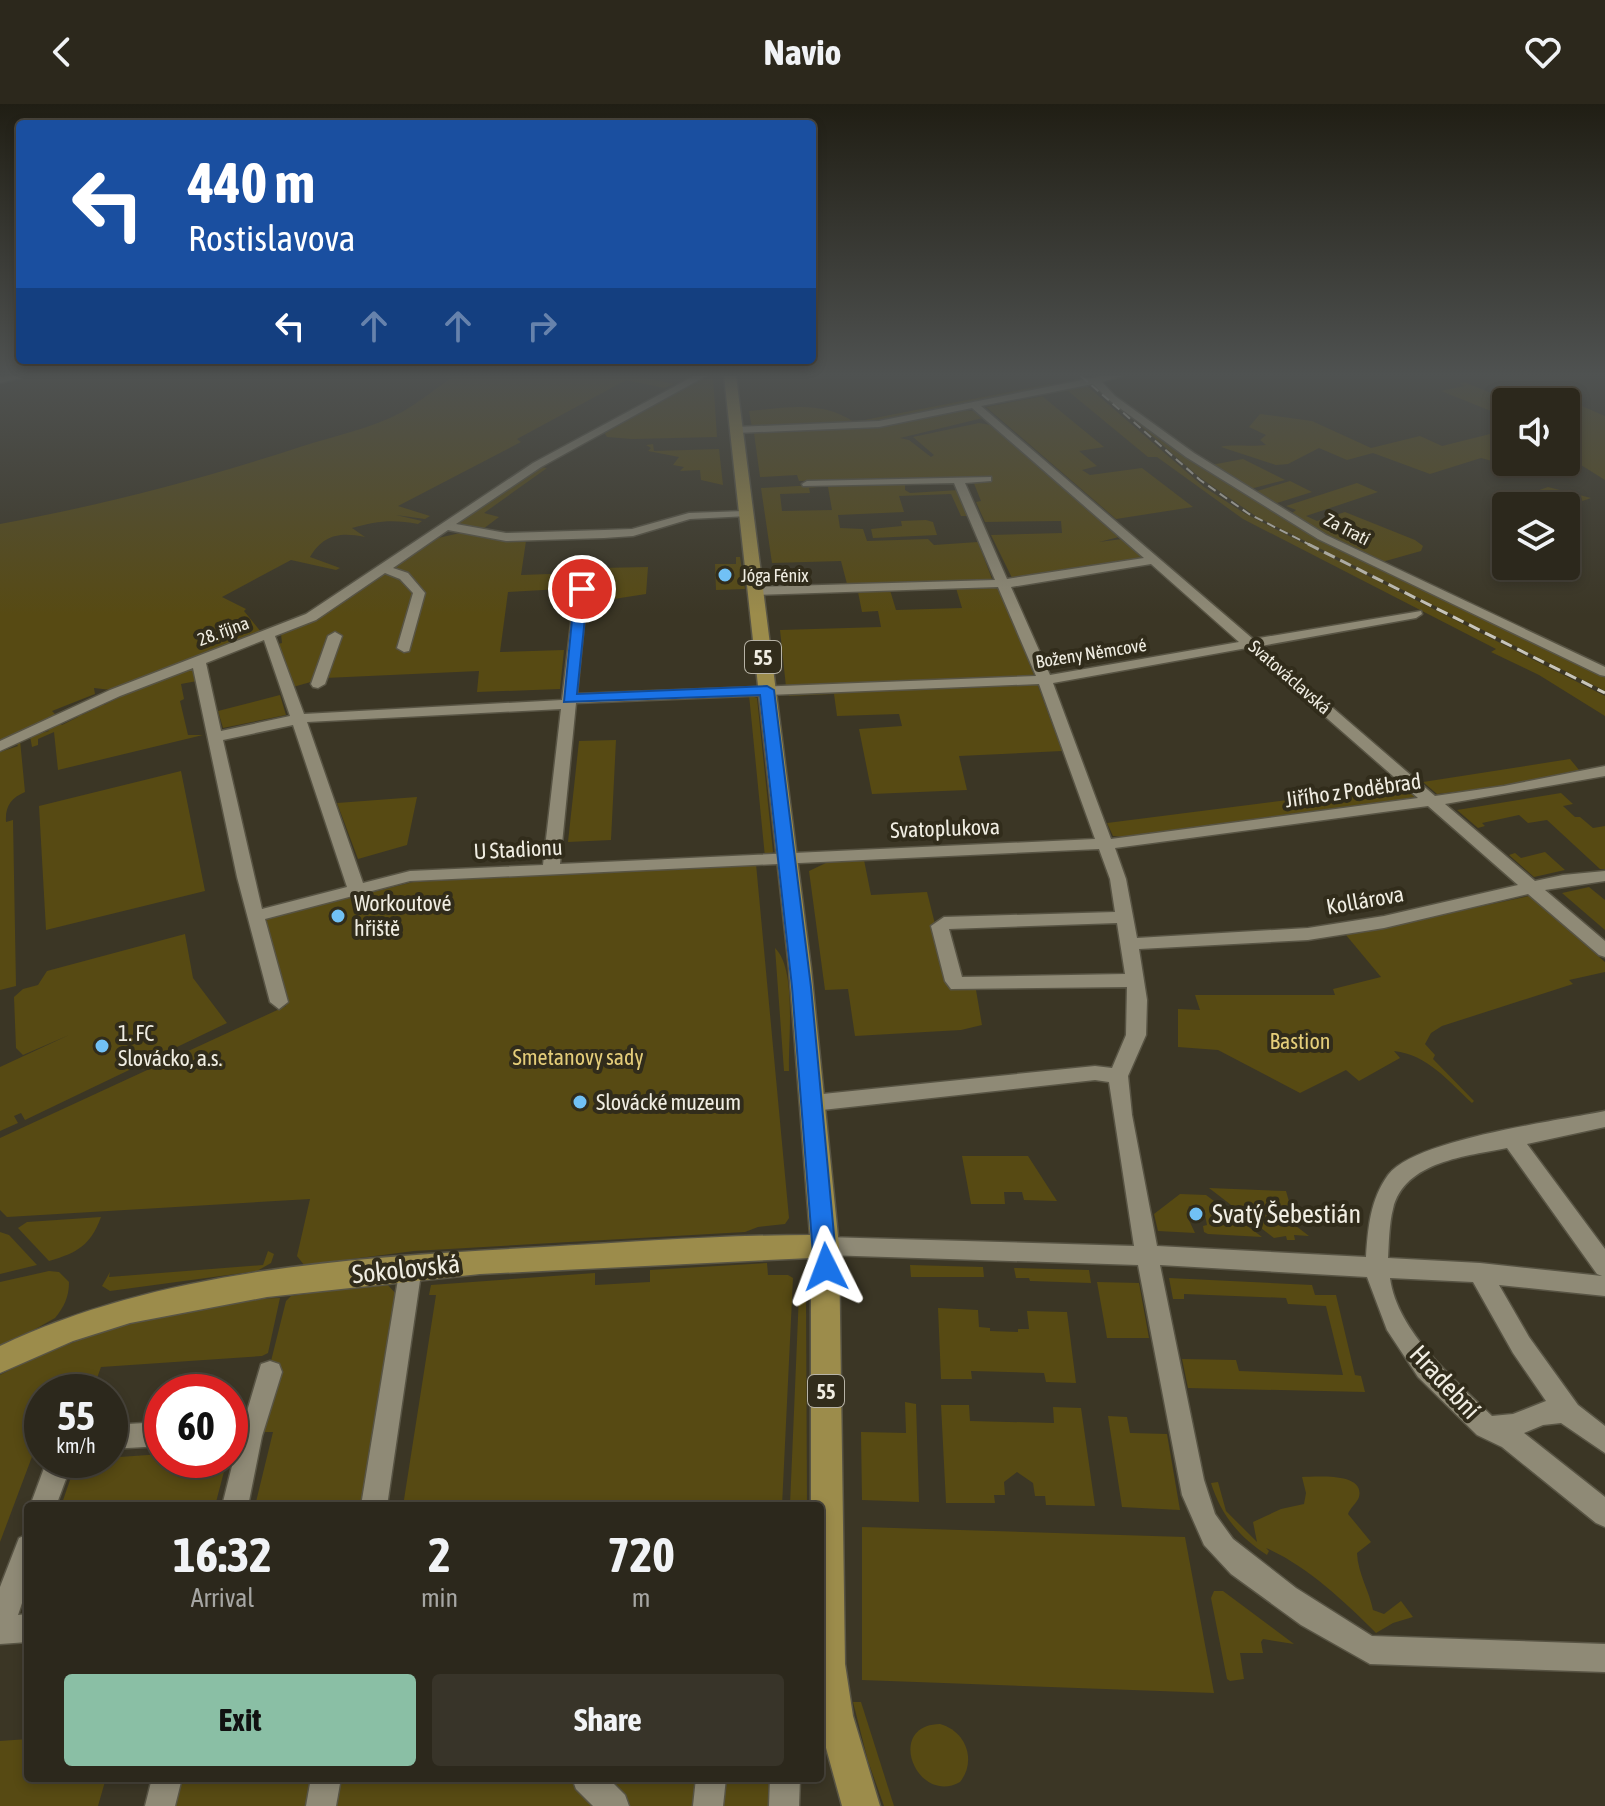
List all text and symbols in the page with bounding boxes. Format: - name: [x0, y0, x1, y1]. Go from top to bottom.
- icon: back: [40, 30, 84, 74]
- icon: heart: [1521, 30, 1565, 74]
- text: Navio: [763, 31, 842, 73]
- text: 440 m: [188, 151, 315, 215]
- icon: left: [56, 152, 160, 256]
- text: Rostislavova: [188, 217, 356, 259]
- icon: left: [268, 304, 312, 348]
- icon: ahead: [352, 304, 396, 348]
- icon: ahead: [436, 304, 480, 348]
- icon: right: [520, 304, 564, 348]
- map controls: [1492, 388, 1580, 580]
- button: sound: [1492, 388, 1580, 476]
- button: layers: [1492, 492, 1580, 580]
- street label: Za Tratí: [1321, 509, 1373, 549]
- pin: [548, 555, 616, 623]
- place label: Jóga Fénix: [741, 565, 809, 586]
- marker: Jóga Fénix: [716, 566, 734, 584]
- icon: arrive: [560, 567, 604, 611]
- street label: 28. října: [194, 612, 252, 650]
- street label: Boženy Němcové: [1034, 634, 1148, 672]
- street label: Svatováclavská: [1245, 636, 1335, 718]
- road number: 55: [745, 641, 781, 673]
- street label: Jiřího z Poděbrad: [1283, 768, 1423, 812]
- street label: Svatoplukova: [890, 813, 1000, 843]
- street label: U Stadionu: [473, 834, 563, 864]
- street label: Kollárova: [1324, 880, 1406, 920]
- place label: Workoutové hřiště: [354, 890, 451, 941]
- marker: Workoutové hřiště: [329, 907, 347, 925]
- place label: 1. FC Slovácko, a.s.: [118, 1020, 223, 1071]
- park label: Bastion: [1270, 1028, 1330, 1054]
- marker: 1. FC Slovácko, a.s.: [93, 1037, 111, 1055]
- park label: Smetanovy sady: [512, 1044, 644, 1070]
- place label: Slovácké muzeum: [596, 1089, 741, 1115]
- marker: Slovácké muzeum: [571, 1093, 589, 1111]
- place label: Svatý Šebestián: [1212, 1199, 1361, 1229]
- marker: Svatý Šebestián: [1187, 1205, 1205, 1223]
- position arrow: [784, 1225, 868, 1309]
- street label: Sokolovská: [351, 1248, 461, 1290]
- street label: Hradební: [1404, 1339, 1486, 1425]
- speed limit sign: 60: [144, 1374, 248, 1478]
- road number: 55: [808, 1375, 844, 1407]
- text: 55: [57, 1393, 95, 1438]
- text: km/h: [56, 1434, 96, 1457]
- text: 16:32: [173, 1527, 272, 1582]
- text: 2: [428, 1527, 451, 1582]
- text: 720: [607, 1527, 675, 1582]
- text: Arrival: [191, 1583, 254, 1613]
- text: min: [421, 1583, 458, 1613]
- text: m: [632, 1583, 650, 1613]
- button: Exit: [64, 1674, 416, 1766]
- button: Share: [432, 1674, 784, 1766]

